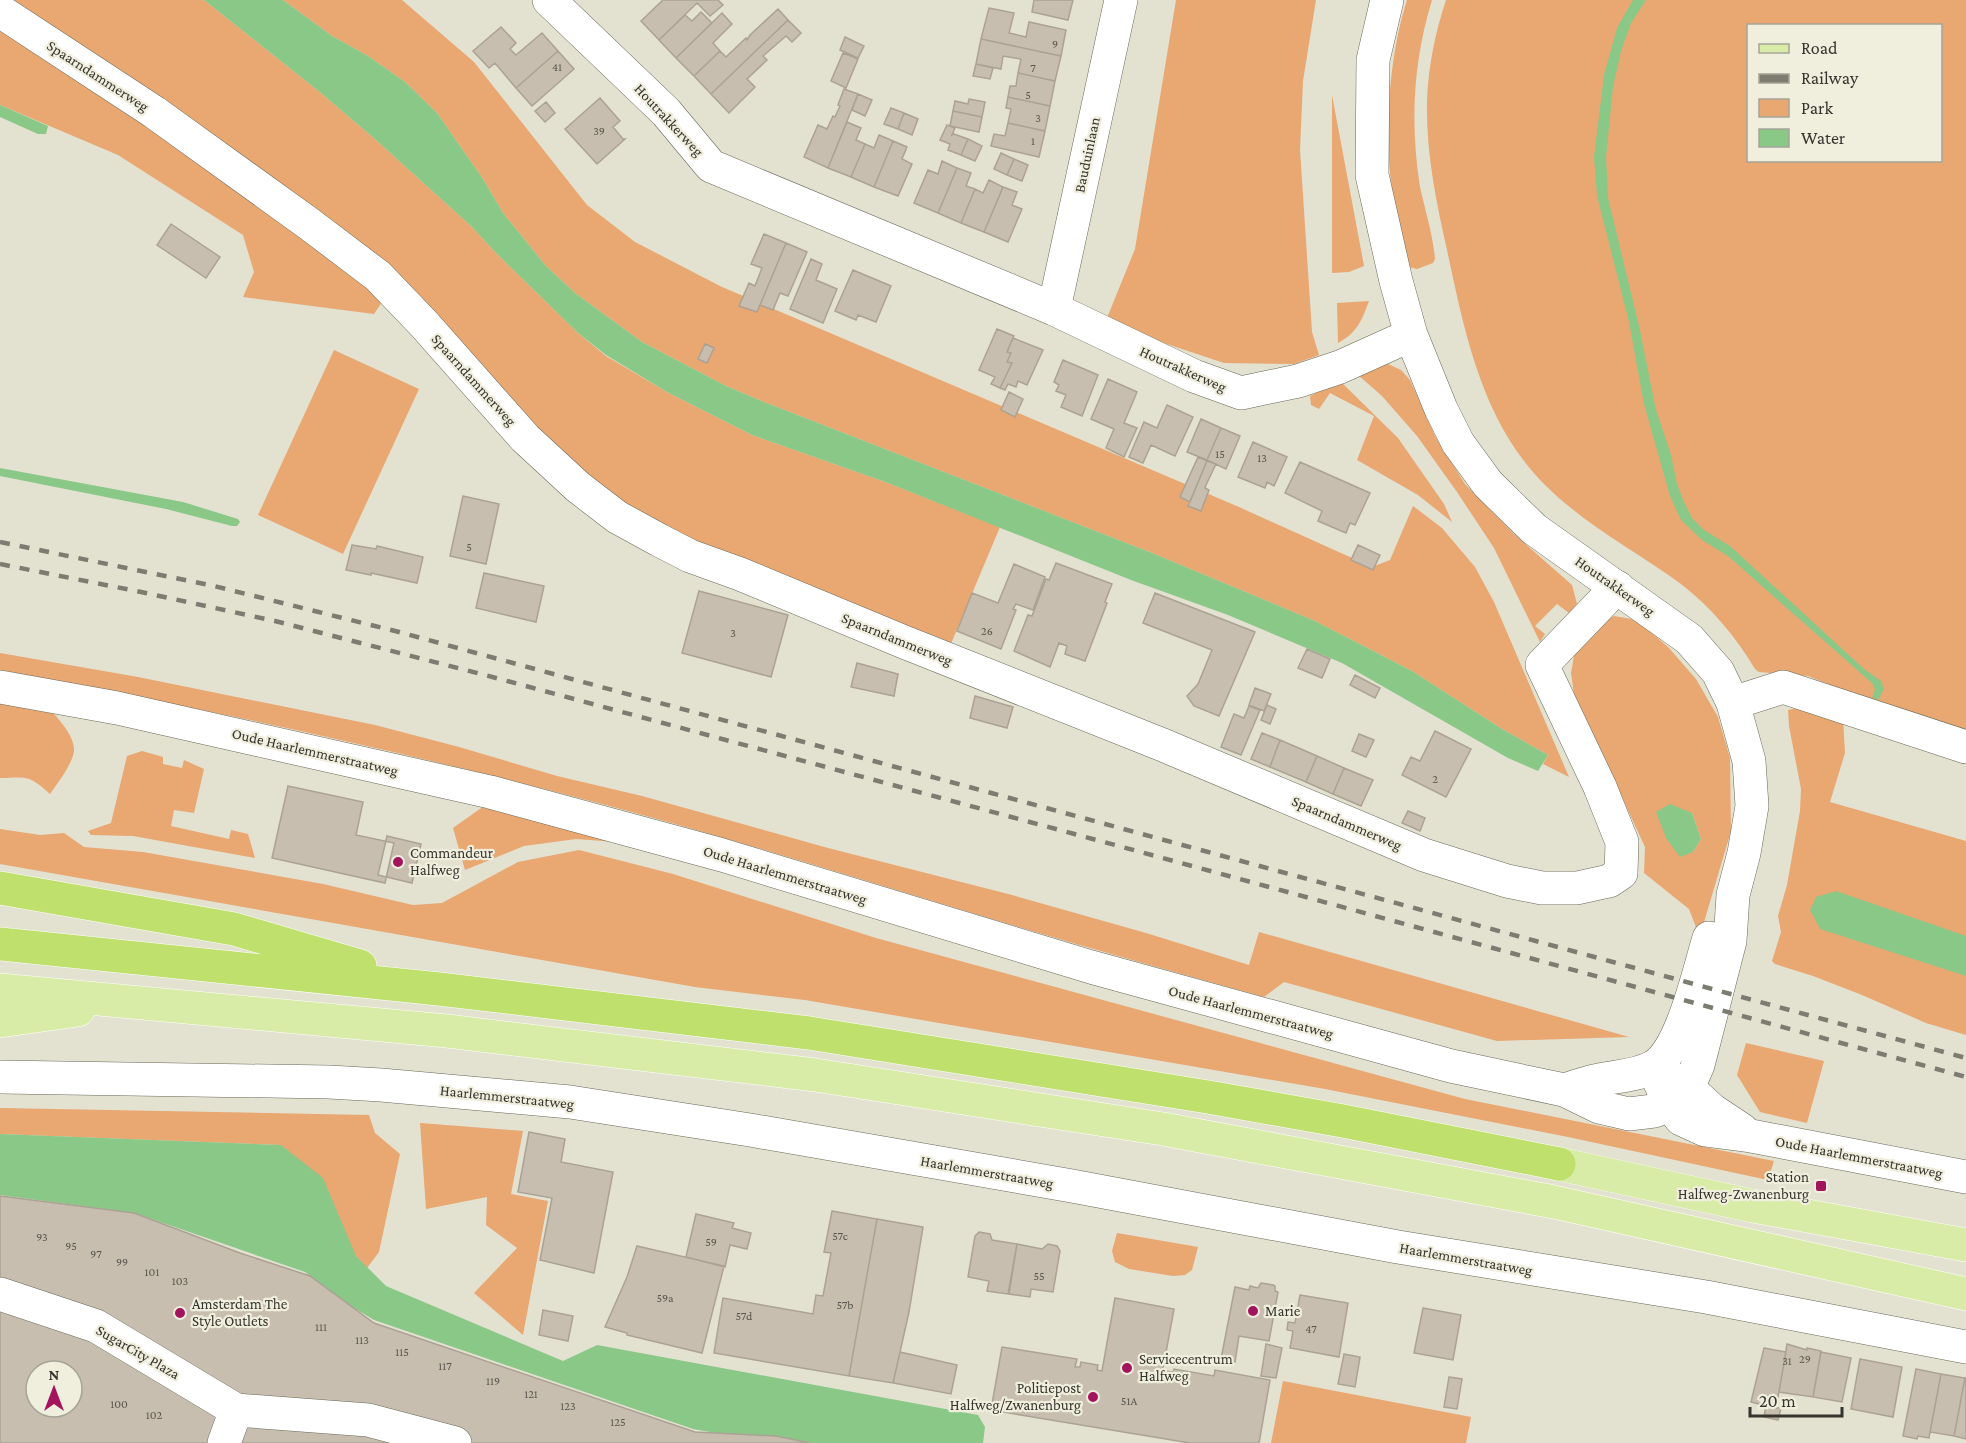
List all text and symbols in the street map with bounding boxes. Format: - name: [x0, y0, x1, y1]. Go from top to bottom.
- legend: [1747, 24, 1942, 162]
- street label: Spaarndammerweg: [44, 37, 152, 116]
- house number: 9: [1052, 37, 1058, 51]
- text: Road: [1801, 38, 1838, 58]
- house number: 41: [552, 60, 562, 74]
- house number: 7: [1030, 61, 1036, 75]
- text: Railway: [1801, 68, 1859, 88]
- street label: Houtrakkerweg: [631, 80, 707, 160]
- house number: 5: [1025, 88, 1031, 102]
- text: Park: [1801, 98, 1833, 118]
- house number: 3: [1035, 111, 1041, 125]
- street label: Bauduinlaan: [1071, 116, 1103, 194]
- house number: 39: [593, 124, 605, 138]
- text: Water: [1801, 128, 1846, 148]
- house number: 1: [1031, 134, 1035, 148]
- street label: Spaarndammerweg: [428, 331, 519, 430]
- street label: Houtrakkerweg: [1137, 343, 1229, 396]
- house number: 15: [1215, 447, 1225, 461]
- house number: 13: [1257, 451, 1267, 465]
- house number: 5: [466, 540, 472, 554]
- street label: Houtrakkerweg: [1572, 553, 1658, 620]
- street label: Spaarndammerweg: [839, 610, 955, 669]
- house number: 26: [981, 624, 993, 638]
- house number: 3: [730, 626, 736, 640]
- street label: Oude Haarlemmerstraatweg: [230, 725, 400, 780]
- house number: 2: [1432, 772, 1438, 786]
- street label: Spaarndammerweg: [1289, 793, 1404, 854]
- street label: Oude Haarlemmerstraatweg: [701, 842, 869, 908]
- place label: Commandeur Halfweg: [410, 845, 494, 879]
- marker: Commandeur Halfweg: [391, 855, 405, 869]
- street label: Oude Haarlemmerstraatweg: [1167, 982, 1335, 1043]
- street label: Haarlemmerstraatweg: [439, 1082, 575, 1113]
- street label: Oude Haarlemmerstraatweg: [1774, 1133, 1944, 1182]
- street label: Haarlemmerstraatweg: [919, 1152, 1055, 1193]
- place label: Station Halfweg-Zwanenburg: [1678, 1169, 1809, 1203]
- marker: Station Halfweg-Zwanenburg: [1814, 1179, 1828, 1193]
- house number: 57c: [832, 1229, 848, 1243]
- house number: 93: [36, 1230, 48, 1244]
- house number: 59: [705, 1235, 717, 1249]
- house number: 95: [65, 1239, 77, 1253]
- street label: Haarlemmerstraatweg: [1398, 1239, 1534, 1280]
- house number: 97: [90, 1247, 102, 1261]
- house number: 99: [116, 1255, 128, 1269]
- house number: 101: [145, 1265, 159, 1279]
- house number: 55: [1033, 1269, 1045, 1283]
- house number: 103: [172, 1274, 188, 1288]
- house number: 59a: [656, 1291, 674, 1305]
- place label: Amsterdam The Style Outlets: [192, 1296, 288, 1330]
- house number: 57b: [836, 1298, 854, 1312]
- place label: Marie: [1265, 1303, 1301, 1319]
- marker: Marie: [1246, 1304, 1260, 1318]
- marker: Amsterdam The Style Outlets: [173, 1306, 187, 1320]
- house number: 57d: [736, 1309, 753, 1323]
- house number: 111: [315, 1320, 327, 1334]
- street label: SugarCity Plaza: [93, 1322, 183, 1383]
- house number: 47: [1305, 1322, 1317, 1336]
- house number: 113: [355, 1333, 369, 1347]
- house number: 115: [395, 1345, 409, 1359]
- place label: Servicecentrum Halfweg: [1139, 1351, 1233, 1385]
- house number: 29: [1799, 1352, 1811, 1366]
- house number: 31: [1782, 1354, 1792, 1368]
- north arrow: [24, 1359, 84, 1419]
- house number: 117: [438, 1359, 452, 1373]
- marker: Servicecentrum Halfweg: [1120, 1361, 1134, 1375]
- text: N: [49, 1366, 60, 1383]
- house number: 119: [486, 1374, 500, 1388]
- place label: Politiepost Halfweg/Zwanenburg: [950, 1380, 1082, 1414]
- scale bar: [1750, 1380, 1842, 1418]
- house number: 121: [524, 1387, 538, 1401]
- marker: Politiepost Halfweg/Zwanenburg: [1086, 1390, 1100, 1404]
- text: 20 m: [1759, 1391, 1796, 1411]
- house number: 51A: [1121, 1394, 1137, 1408]
- house number: 100: [110, 1397, 128, 1411]
- house number: 123: [560, 1399, 576, 1413]
- house number: 102: [146, 1408, 162, 1422]
- house number: 125: [610, 1415, 626, 1429]

